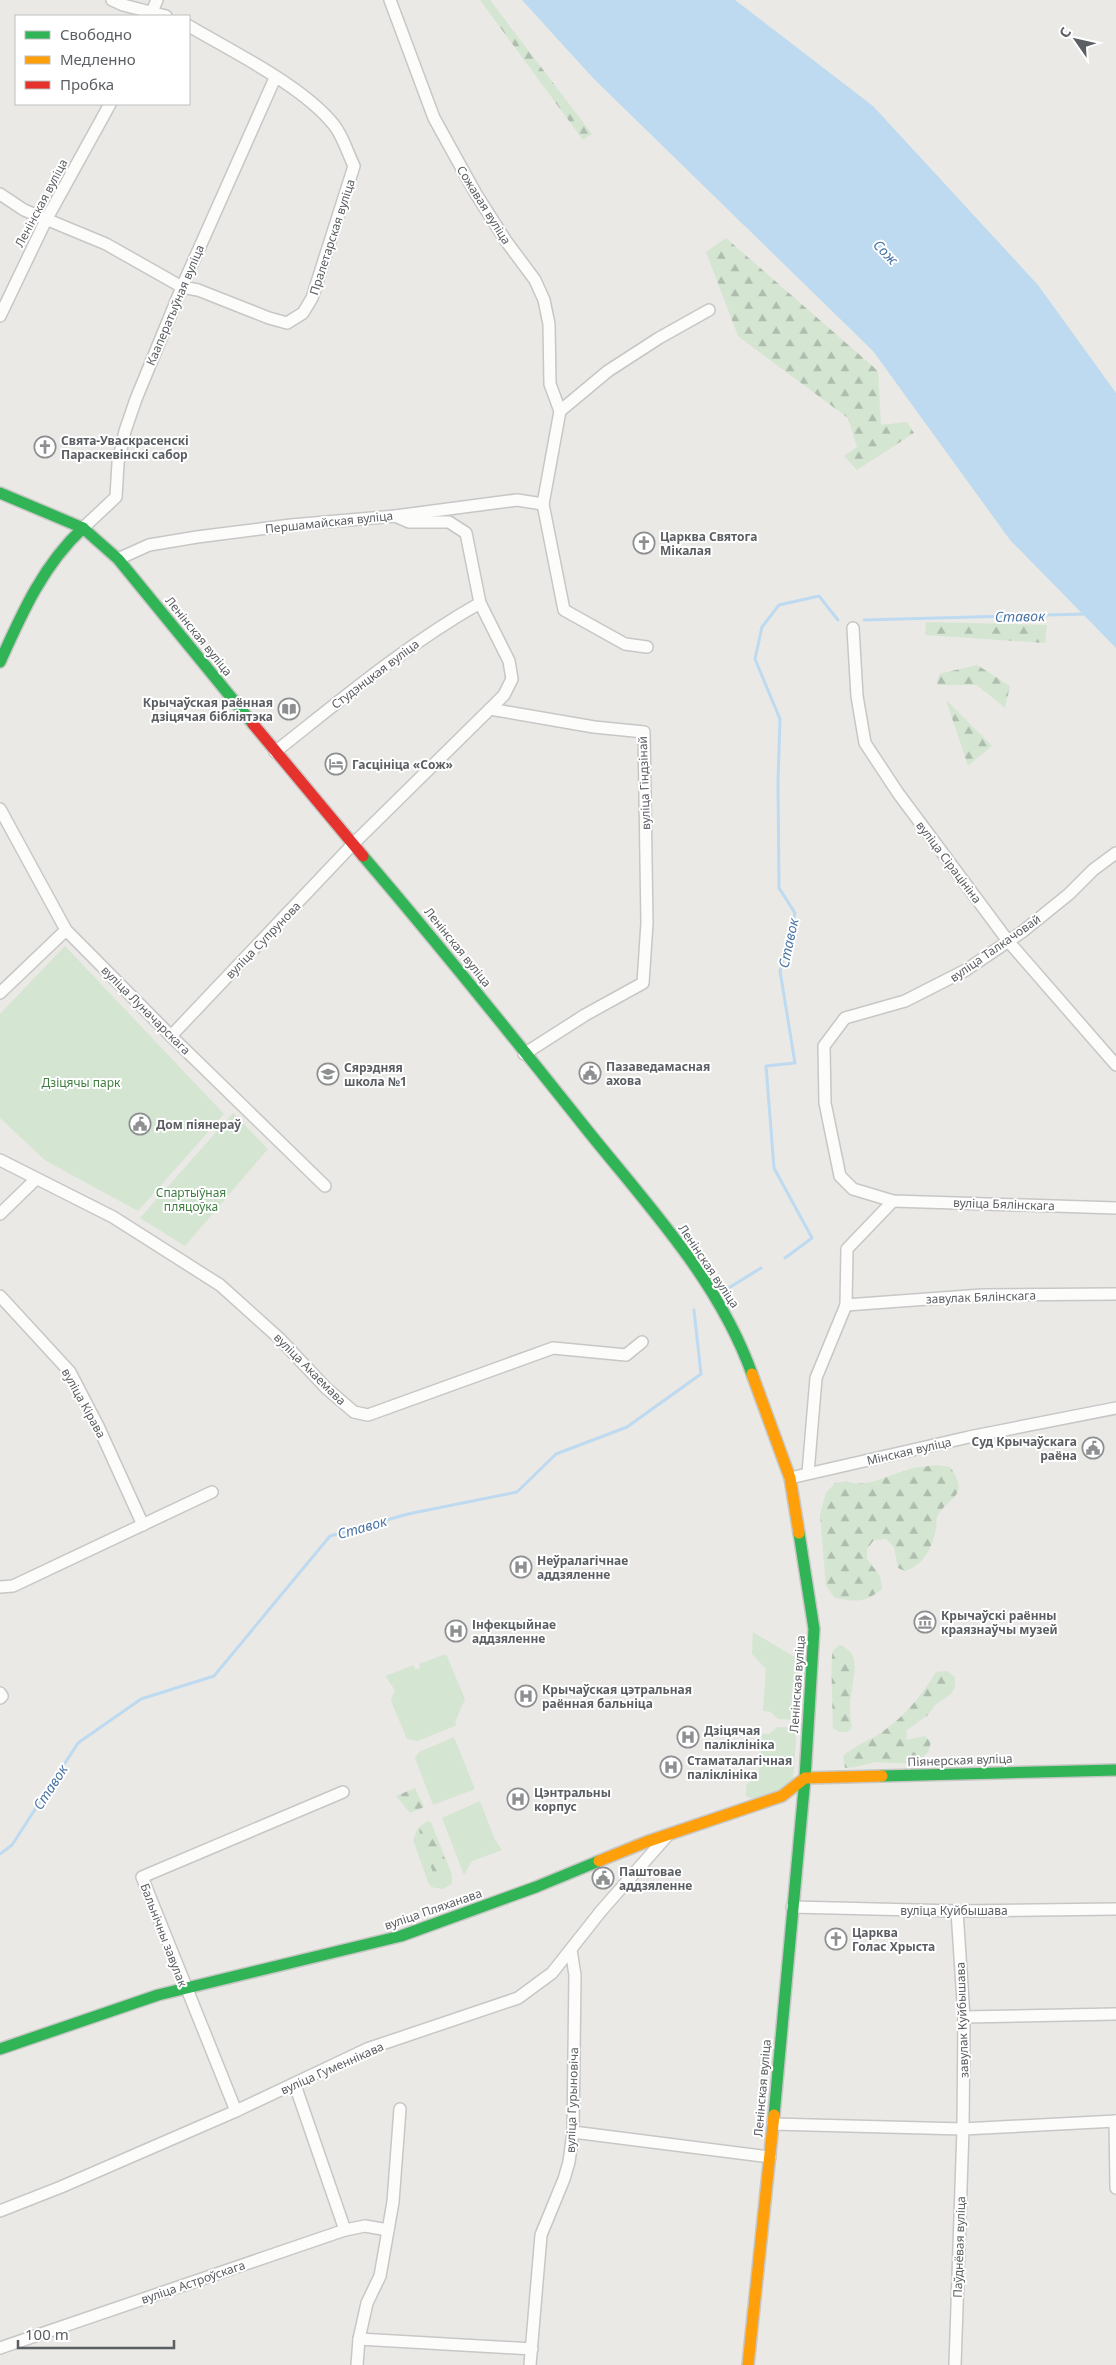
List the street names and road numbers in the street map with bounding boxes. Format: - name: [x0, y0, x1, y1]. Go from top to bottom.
- street label: Ленінская вуліца: [11, 156, 71, 250]
- street label: Сожавая вуліца: [453, 162, 515, 248]
- street label: Пралетарская вуліца: [305, 177, 359, 297]
- street label: Кааператыўная вуліца: [142, 242, 208, 368]
- street label: Першамайская вуліца: [264, 507, 394, 537]
- street label: Ленінская вуліца: [162, 593, 236, 679]
- street label: Студэнцкая вуліца: [328, 635, 422, 713]
- street label: вуліца Гіндзінай: [634, 736, 654, 830]
- street label: вуліца Сірацініна: [912, 817, 986, 907]
- street label: вуліца Супрунова: [222, 898, 304, 982]
- street label: Ленінская вуліца: [421, 904, 495, 990]
- street label: вуліца Талкачовай: [946, 910, 1044, 986]
- street label: вуліца Луначарскага: [98, 962, 194, 1058]
- street label: вуліца Бялінскага: [953, 1194, 1055, 1214]
- street label: Ленінская вуліца: [675, 1221, 743, 1311]
- street label: завулак Бялінскага: [926, 1287, 1036, 1307]
- street label: вуліца Акаемава: [270, 1329, 350, 1409]
- street label: вуліца Кірава: [58, 1365, 110, 1441]
- street label: Мінская вуліца: [865, 1433, 953, 1469]
- street label: Ленінская вуліца: [785, 1635, 809, 1733]
- street label: Піянерская вуліца: [907, 1750, 1013, 1770]
- street label: Бальнічны завулак: [136, 1881, 192, 1990]
- street label: вуліца Пляханава: [382, 1884, 484, 1934]
- street label: вуліца Куйбышава: [900, 1902, 1008, 1919]
- street label: завулак Куйбышава: [951, 1962, 973, 2078]
- street label: вуліца Гуменнікава: [278, 2038, 386, 2098]
- street label: Ленінская вуліца: [749, 2038, 775, 2138]
- street label: вуліца Гурыновіча: [562, 2047, 582, 2153]
- street label: Паўднёвая вуліца: [949, 2196, 969, 2298]
- street label: вуліца Астроўскага: [139, 2256, 247, 2308]

